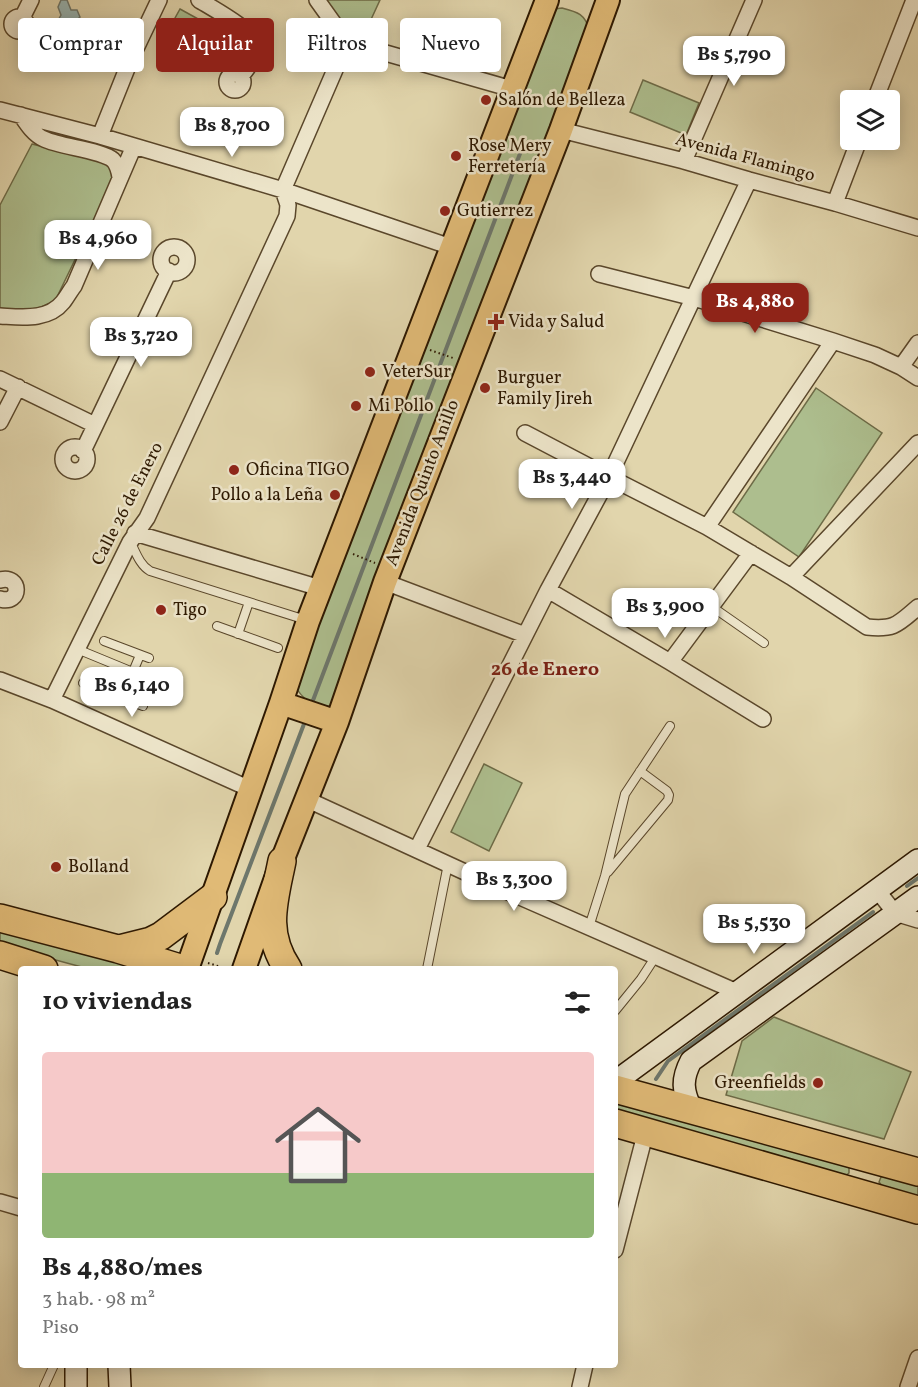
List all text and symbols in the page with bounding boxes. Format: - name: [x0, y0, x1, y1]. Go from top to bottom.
- chip: Comprar: [18, 18, 144, 72]
- chip: Alquilar: [156, 18, 274, 72]
- chip: Filtros: [286, 18, 388, 72]
- chip: Nuevo: [400, 18, 501, 72]
- pin: Bs 5,790: [672, 36, 796, 87]
- text: Bs 5,790: [697, 41, 771, 69]
- place label: Salón de Belleza: [498, 88, 626, 113]
- map controls: [840, 90, 900, 150]
- button: layers: [840, 90, 900, 150]
- marker: Salón de Belleza: [479, 93, 493, 107]
- pin: Bs 8,700: [170, 107, 294, 158]
- text: Bs 8,700: [194, 112, 270, 140]
- street label: Avenida Flamingo: [672, 127, 818, 189]
- place label: Rose Mery Ferretería: [468, 134, 552, 180]
- marker: Rose Mery Ferretería: [449, 149, 463, 163]
- place label: Gutierrez: [457, 199, 533, 224]
- marker: Gutierrez: [438, 204, 452, 218]
- pin: Bs 4,960: [36, 220, 160, 271]
- text: Bs 4,960: [58, 225, 138, 253]
- pin: Bs 4,880: [693, 283, 817, 334]
- text: Bs 4,880: [716, 288, 794, 316]
- place label: Vida y Salud: [508, 310, 604, 335]
- marker: Vida y Salud: [489, 315, 503, 329]
- pin: Bs 3,720: [79, 317, 203, 368]
- text: Bs 3,720: [104, 322, 178, 350]
- place label: VeterSur: [382, 360, 451, 385]
- marker: VeterSur: [363, 365, 377, 379]
- place label: Burguer Family Jireh: [497, 366, 593, 412]
- marker: Burguer Family Jireh: [478, 381, 492, 395]
- place label: Mi Pollo: [368, 394, 434, 419]
- street label: Avenida Quinto Anillo: [380, 396, 466, 570]
- marker: Mi Pollo: [349, 399, 363, 413]
- street label: Calle 26 de Enero: [86, 438, 170, 570]
- place label: Oficina TIGO: [246, 458, 349, 483]
- pin: Bs 3,440: [510, 459, 634, 510]
- marker: Oficina TIGO: [227, 463, 241, 477]
- text: Bs 3,440: [533, 464, 611, 492]
- place label: Pollo a la Leña: [211, 483, 323, 508]
- marker: Pollo a la Leña: [328, 488, 342, 502]
- pin: Bs 3,900: [603, 588, 727, 639]
- text: Bs 3,900: [626, 593, 704, 621]
- place label: Tigo: [173, 598, 207, 623]
- marker: Tigo: [154, 603, 168, 617]
- district label: 26 de Enero: [491, 656, 599, 684]
- pin: Bs 6,140: [70, 667, 194, 718]
- text: Bs 6,140: [94, 672, 170, 700]
- place label: Bolland: [68, 855, 129, 880]
- marker: Bolland: [49, 860, 63, 874]
- pin: Bs 3,300: [452, 861, 576, 912]
- text: Bs 3,300: [476, 866, 552, 894]
- pin: Bs 5,530: [692, 904, 816, 955]
- text: Bs 5,530: [717, 909, 791, 937]
- text: 10 viviendas: [42, 984, 192, 1020]
- icon: filters: [561, 986, 594, 1019]
- place label: Greenfields: [714, 1071, 806, 1096]
- marker: Greenfields: [811, 1076, 825, 1090]
- icon: home: [264, 1091, 372, 1199]
- text: Bs 4,880/mes: [42, 1250, 203, 1286]
- text: 3 hab. · 98 m²: [42, 1286, 155, 1314]
- text: Piso: [42, 1314, 79, 1342]

